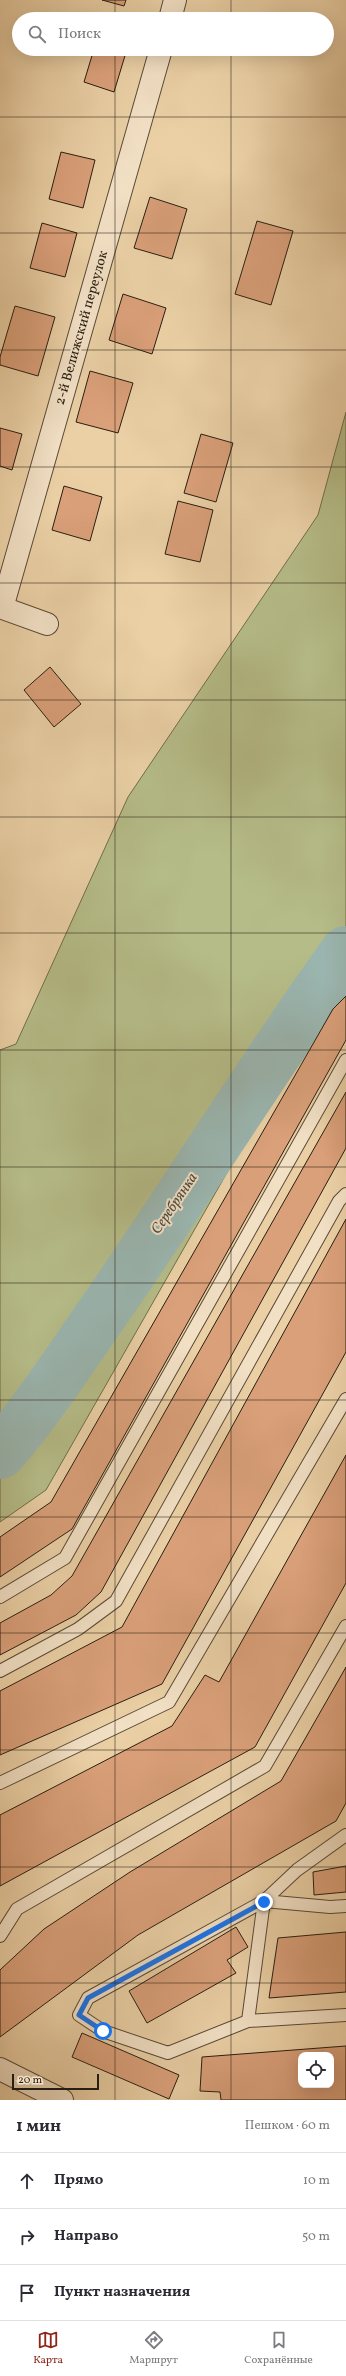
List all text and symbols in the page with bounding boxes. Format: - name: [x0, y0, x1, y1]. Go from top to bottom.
- search box: [12, 12, 334, 56]
- icon: search: [26, 23, 48, 45]
- text: Поиск: [58, 24, 101, 45]
- street label: 2-й Велижский переулок: [51, 248, 113, 407]
- water label: Серебрянка: [147, 1169, 203, 1239]
- route end: [255, 1893, 273, 1911]
- route start: [94, 2022, 112, 2040]
- map controls: [298, 2052, 334, 2088]
- button: locate: [298, 2052, 334, 2088]
- scale bar: [12, 2072, 99, 2091]
- text: 20 m: [18, 2073, 42, 2088]
- text: 1 мин: [16, 2115, 61, 2138]
- text: Пешком · 60 m: [245, 2117, 330, 2135]
- icon: ahead: [16, 2170, 38, 2192]
- text: Прямо: [54, 2170, 103, 2191]
- text: 10 m: [303, 2172, 330, 2190]
- icon: right: [16, 2226, 38, 2248]
- text: Направо: [54, 2226, 118, 2247]
- text: 50 m: [302, 2228, 330, 2246]
- icon: arrive: [16, 2282, 38, 2304]
- text: Пункт назначения: [54, 2282, 190, 2303]
- tab: Карта: [33, 2329, 63, 2368]
- tab: Маршрут: [129, 2329, 178, 2368]
- tab: Сохранённые: [244, 2329, 313, 2368]

